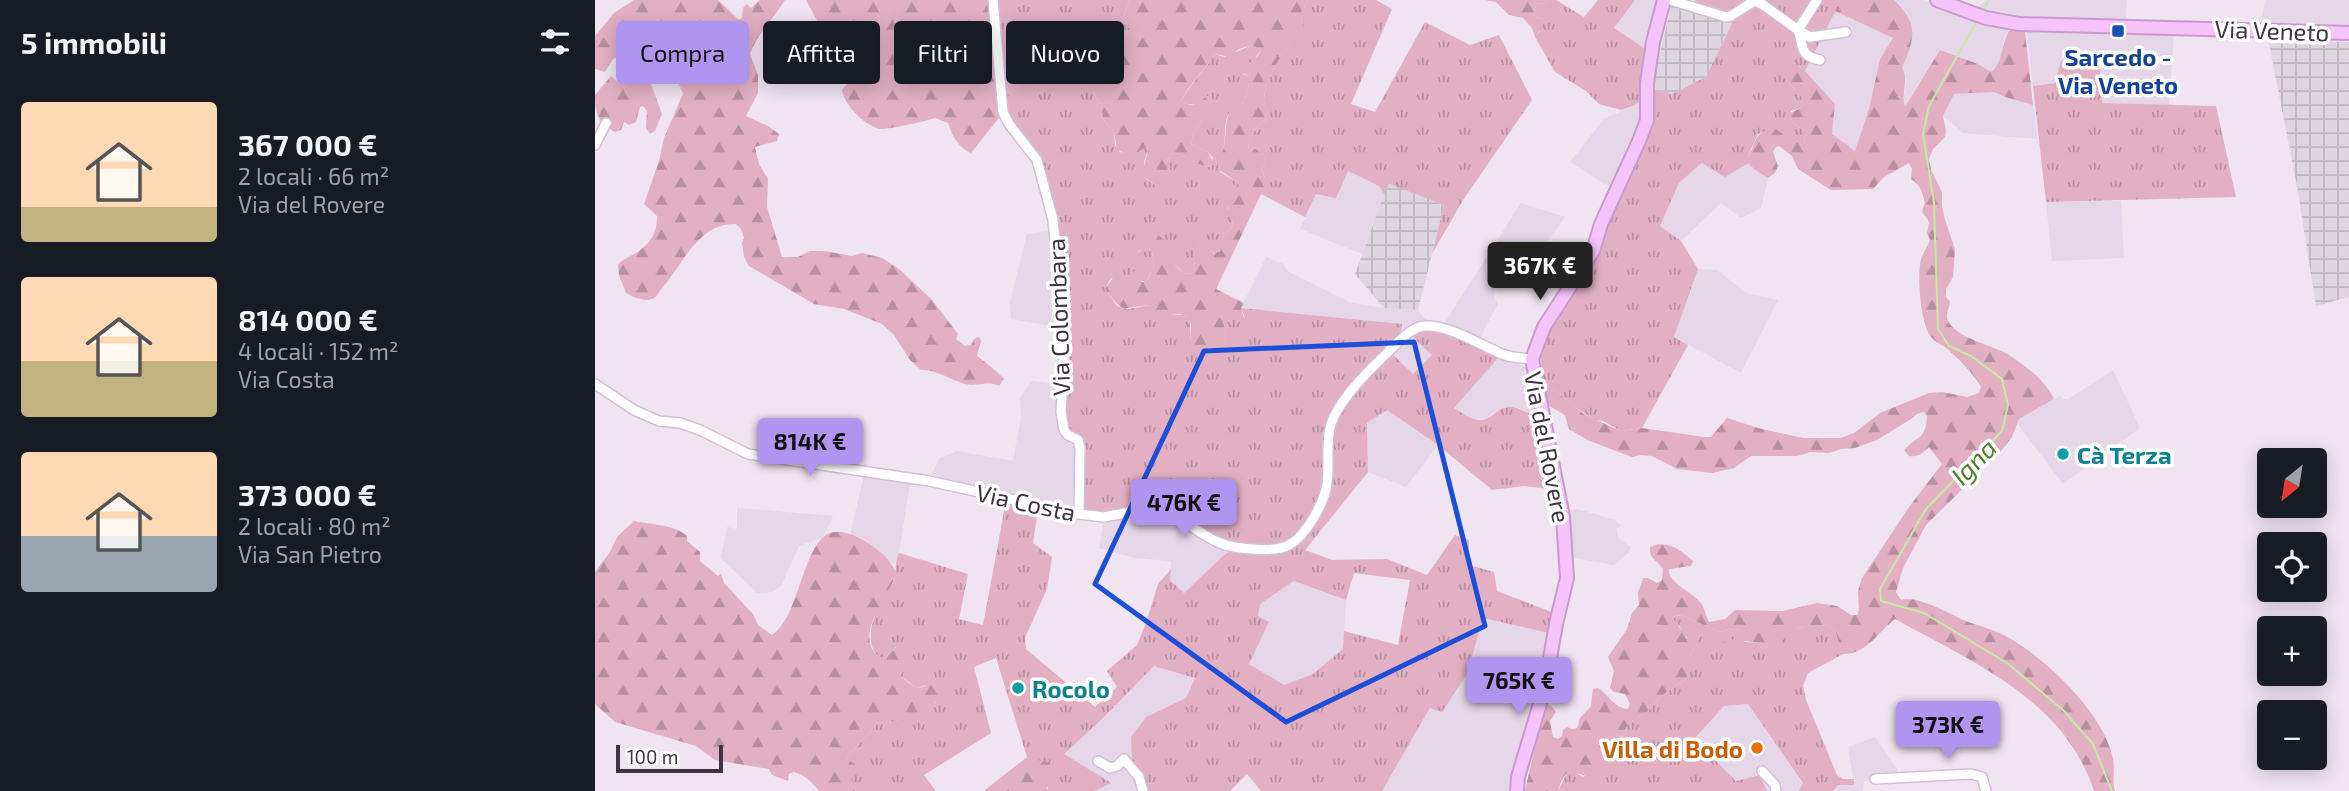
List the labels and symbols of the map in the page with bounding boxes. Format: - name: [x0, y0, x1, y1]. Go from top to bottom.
- street label: Via Veneto: [2214, 14, 2330, 46]
- marker: Sarcedo - Via Veneto: [2110, 23, 2126, 39]
- place label: Sarcedo - Via Veneto: [2058, 42, 2178, 99]
- street label: Via Colombara: [1041, 238, 1075, 396]
- pin: 367K €: [1483, 243, 1597, 302]
- street label: Via del Rovere: [1519, 369, 1577, 525]
- pin: 814K €: [753, 419, 867, 478]
- water label: Igna: [1944, 432, 2002, 490]
- place label: Cà Terza: [2077, 440, 2172, 469]
- marker: Cà Terza: [2055, 446, 2071, 462]
- north arrow: [2257, 448, 2327, 518]
- street label: Via Costa: [974, 477, 1078, 527]
- pin: 476K €: [1127, 480, 1241, 539]
- pin: 765K €: [1462, 658, 1576, 717]
- place label: Rocolo: [1032, 674, 1110, 703]
- marker: Rocolo: [1010, 680, 1026, 696]
- pin: 373K €: [1891, 702, 2005, 761]
- place label: Villa di Bodo: [1602, 734, 1743, 763]
- marker: Villa di Bodo: [1749, 740, 1765, 756]
- scale bar: [616, 742, 723, 774]

